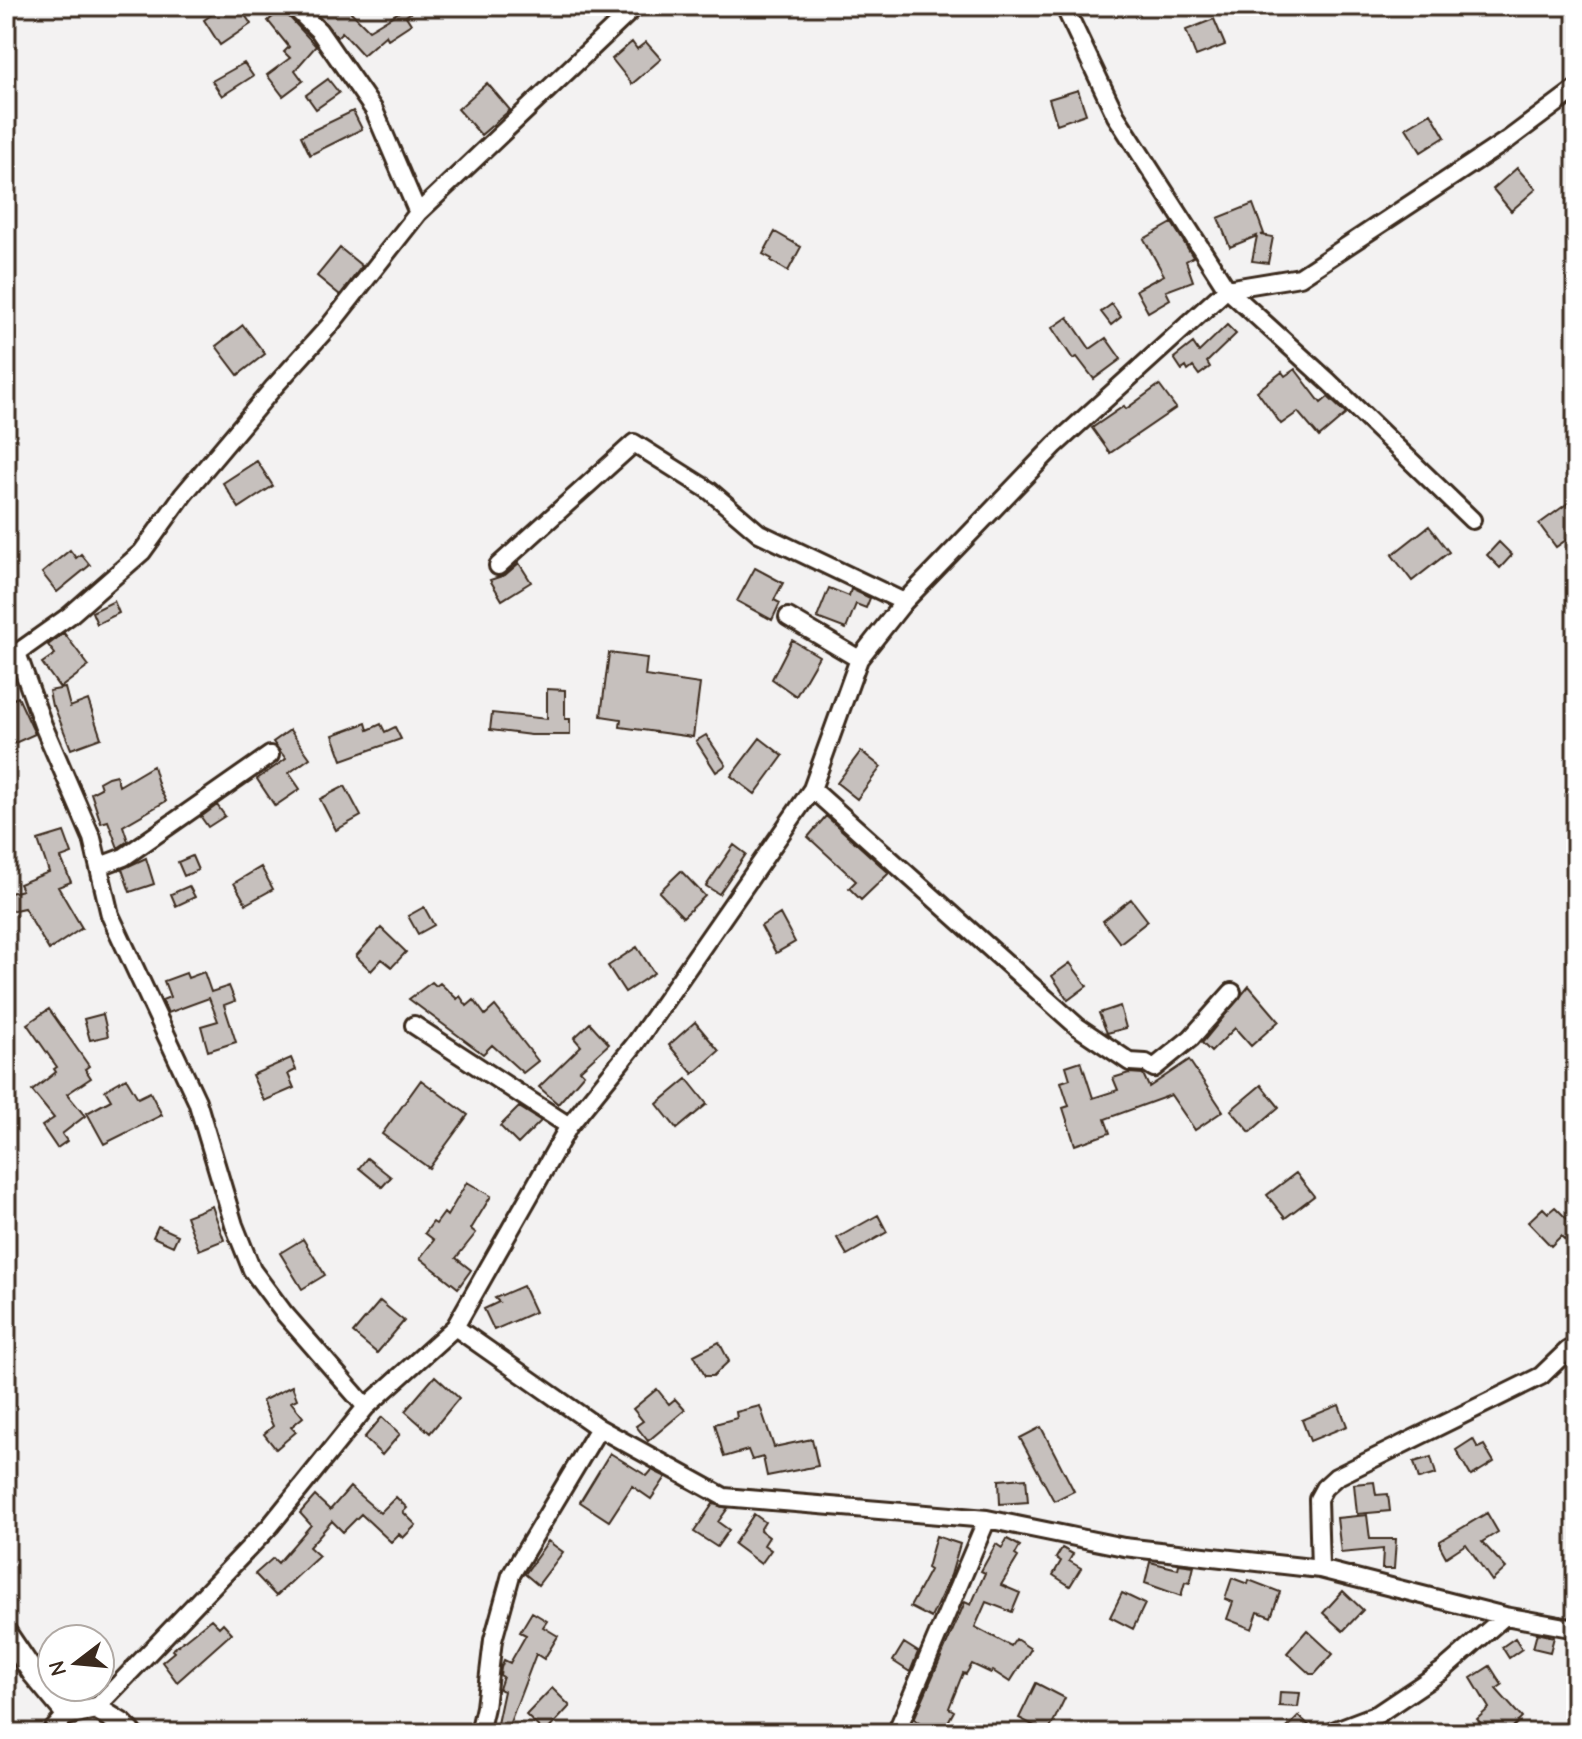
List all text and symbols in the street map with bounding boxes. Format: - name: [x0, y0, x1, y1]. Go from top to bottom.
- north arrow: [36, 1623, 116, 1703]
- text: N: [43, 1658, 72, 1679]

